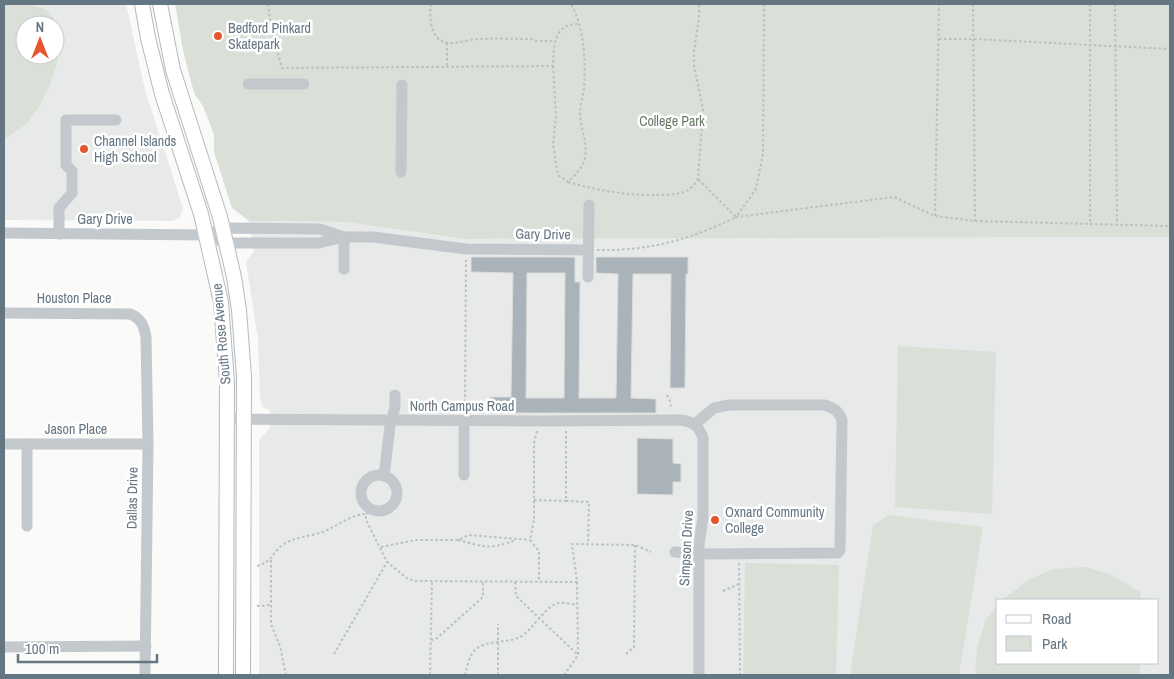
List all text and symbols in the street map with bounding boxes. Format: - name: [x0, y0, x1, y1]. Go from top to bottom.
- north arrow: [15, 15, 65, 65]
- text: N: [36, 18, 44, 36]
- place label: Bedford Pinkard Skatepark: [228, 19, 311, 53]
- marker: Bedford Pinkard Skatepark: [212, 30, 224, 42]
- park label: College Park: [639, 112, 705, 130]
- place label: Channel Islands High School: [94, 132, 177, 166]
- marker: Channel Islands High School: [78, 143, 90, 155]
- street label: Gary Drive: [77, 210, 133, 228]
- street label: Gary Drive: [515, 225, 571, 243]
- street label: South Rose Avenue: [208, 283, 234, 385]
- street label: Houston Place: [37, 289, 111, 307]
- street label: North Campus Road: [410, 397, 514, 415]
- street label: Jason Place: [45, 420, 107, 438]
- street label: Dallas Drive: [122, 467, 142, 529]
- place label: Oxnard Community College: [725, 503, 825, 537]
- street label: Simpson Drive: [675, 510, 697, 586]
- marker: Oxnard Community College: [709, 514, 721, 526]
- legend: [996, 599, 1159, 664]
- text: Road: [1042, 608, 1071, 629]
- scale bar: [18, 632, 156, 664]
- text: Park: [1042, 633, 1068, 654]
- text: 100 m: [25, 638, 59, 659]

